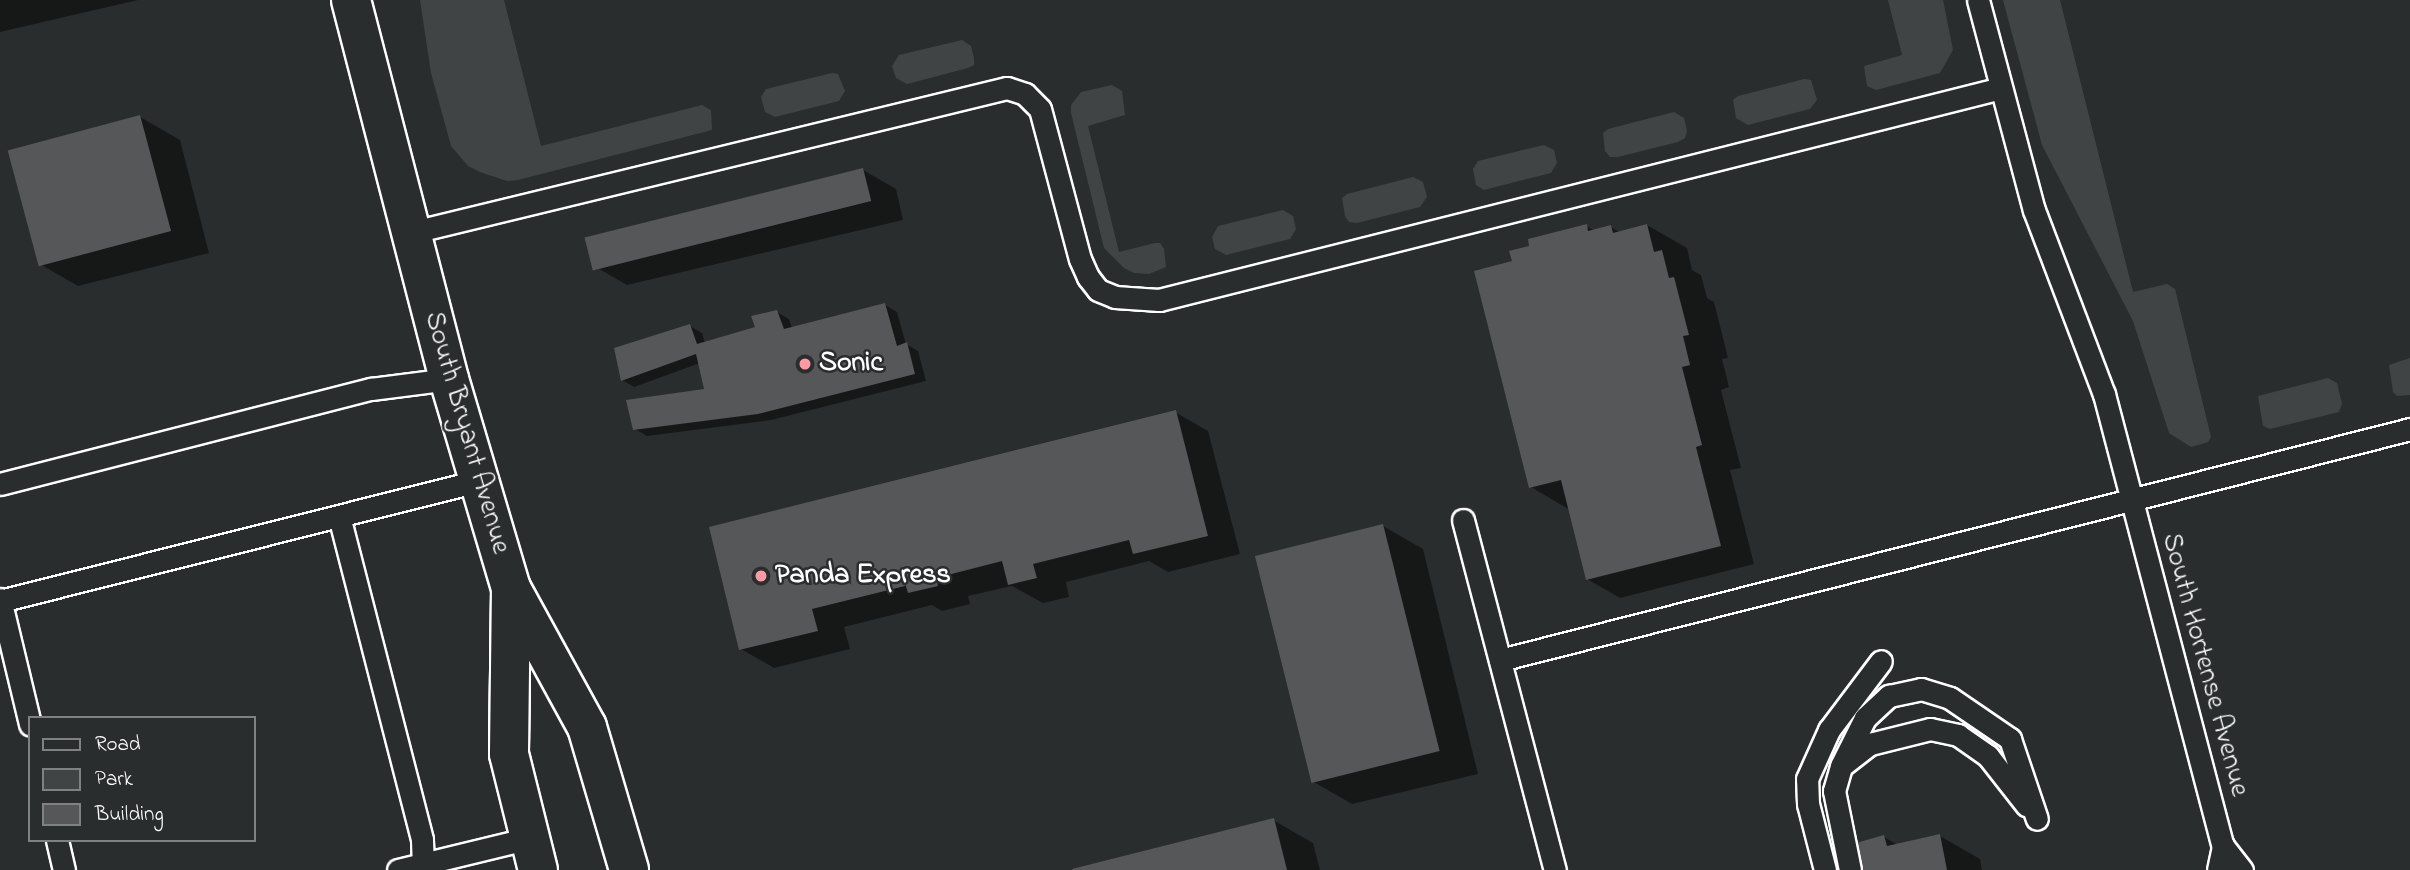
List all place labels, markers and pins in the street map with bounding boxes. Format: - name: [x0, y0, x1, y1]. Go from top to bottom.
- place label: Sonic: [819, 347, 883, 381]
- marker: Sonic: [797, 356, 813, 372]
- place label: Panda Express: [775, 559, 951, 593]
- marker: Panda Express: [753, 568, 769, 584]

